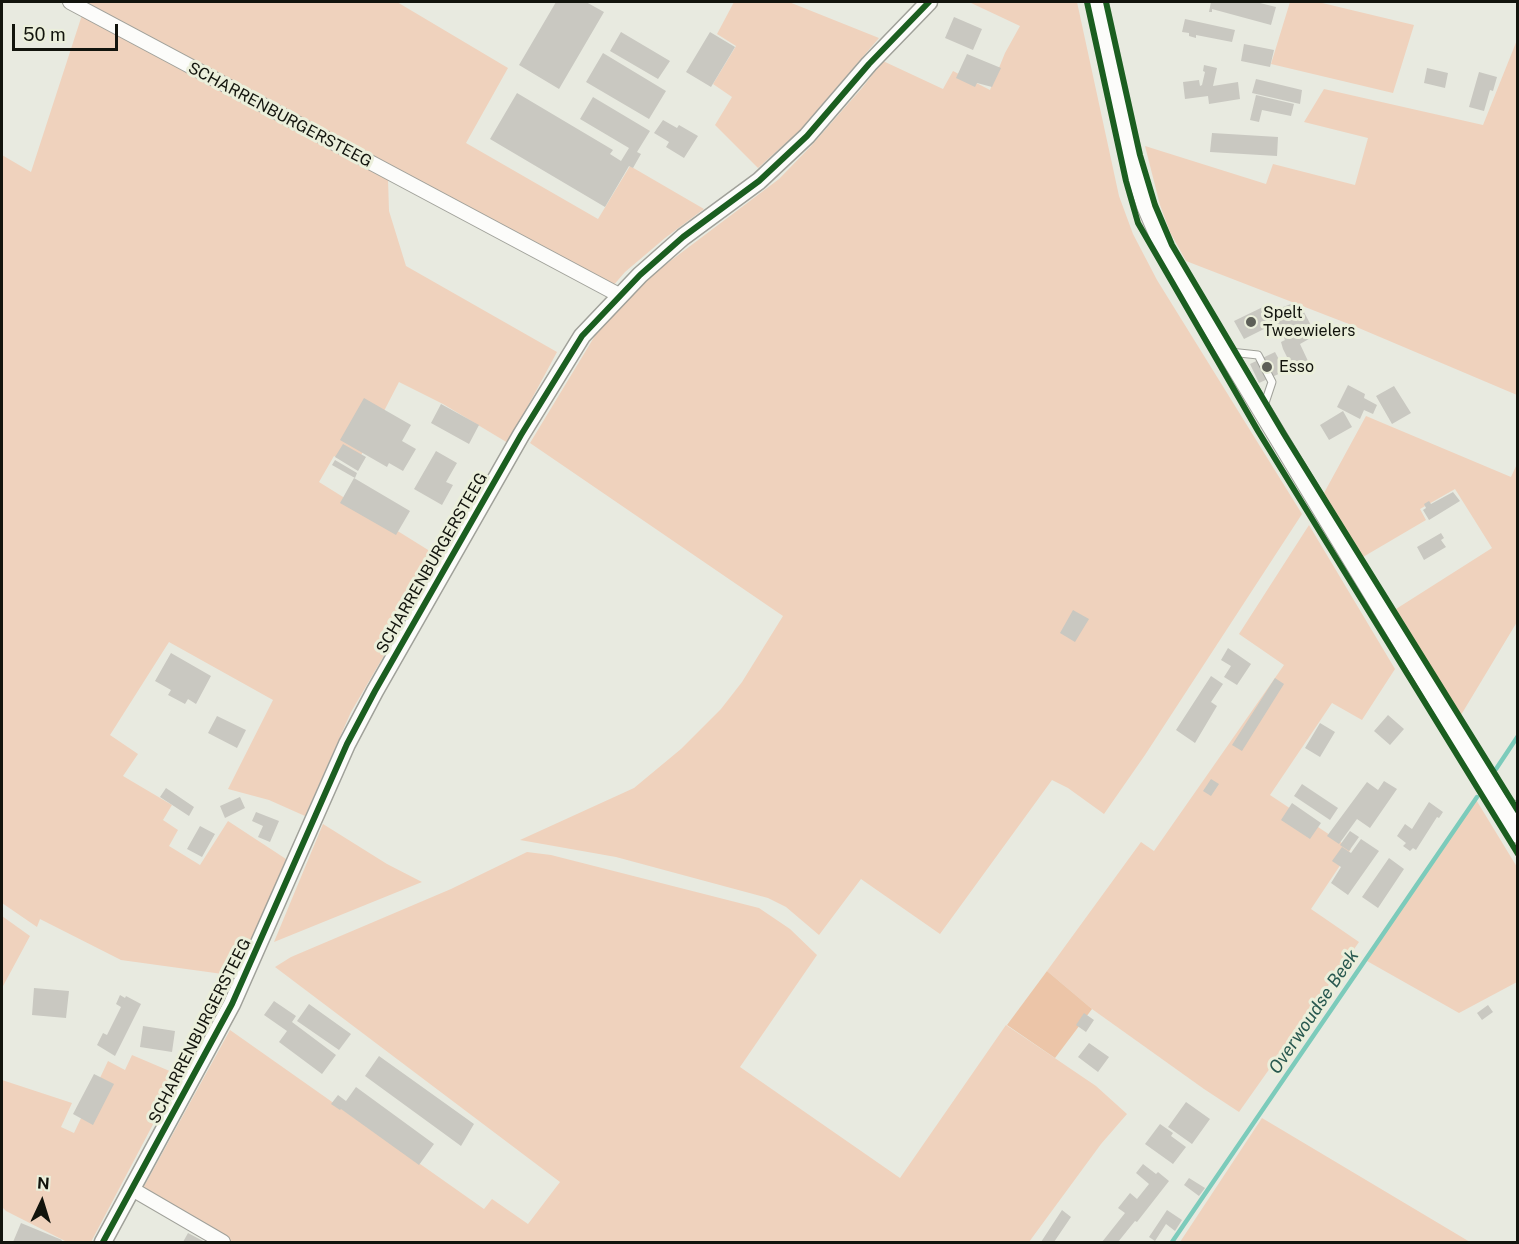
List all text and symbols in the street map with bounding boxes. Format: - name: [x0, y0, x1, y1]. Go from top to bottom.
- scale bar: [15, 12, 122, 50]
- text: 50 m: [23, 24, 66, 45]
- street label: SCHARRENBURGERSTEEG: [185, 58, 375, 172]
- place label: Spelt Tweewielers: [1263, 303, 1355, 341]
- marker: Spelt Tweewielers: [1244, 315, 1258, 329]
- place label: Esso: [1279, 357, 1314, 377]
- marker: Esso: [1260, 360, 1274, 374]
- street label: SCHARRENBURGERSTEEG: [372, 469, 492, 657]
- street label: SCHARRENBURGERSTEEG: [145, 935, 255, 1127]
- water label: Overwoudse Beek: [1264, 946, 1364, 1078]
- north arrow: [12, 1172, 72, 1232]
- text: N: [36, 1174, 50, 1193]

